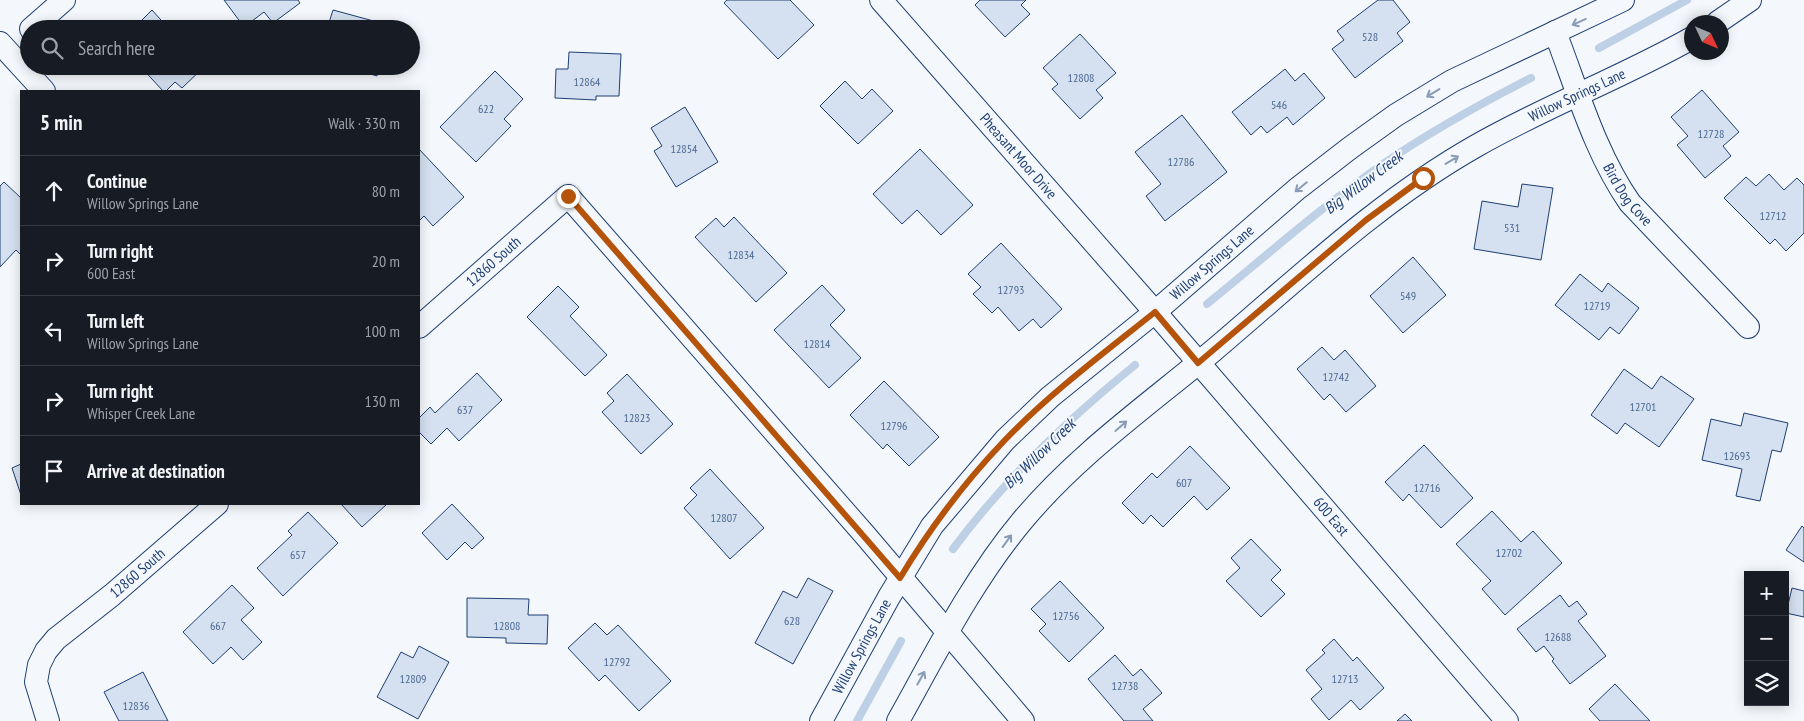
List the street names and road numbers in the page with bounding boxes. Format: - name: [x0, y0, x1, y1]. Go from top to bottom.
- street label: Willow Springs Lane: [1525, 64, 1628, 126]
- street label: Pheasant Moor Drive: [976, 109, 1061, 203]
- street label: Bird Dog Cove: [1599, 160, 1657, 230]
- street label: Willow Springs Lane: [1166, 221, 1258, 304]
- street label: 12860 South: [462, 232, 525, 291]
- street label: 600 East: [1309, 493, 1353, 539]
- street label: 12860 South: [105, 544, 169, 602]
- street label: Willow Springs Lane: [828, 596, 895, 697]

